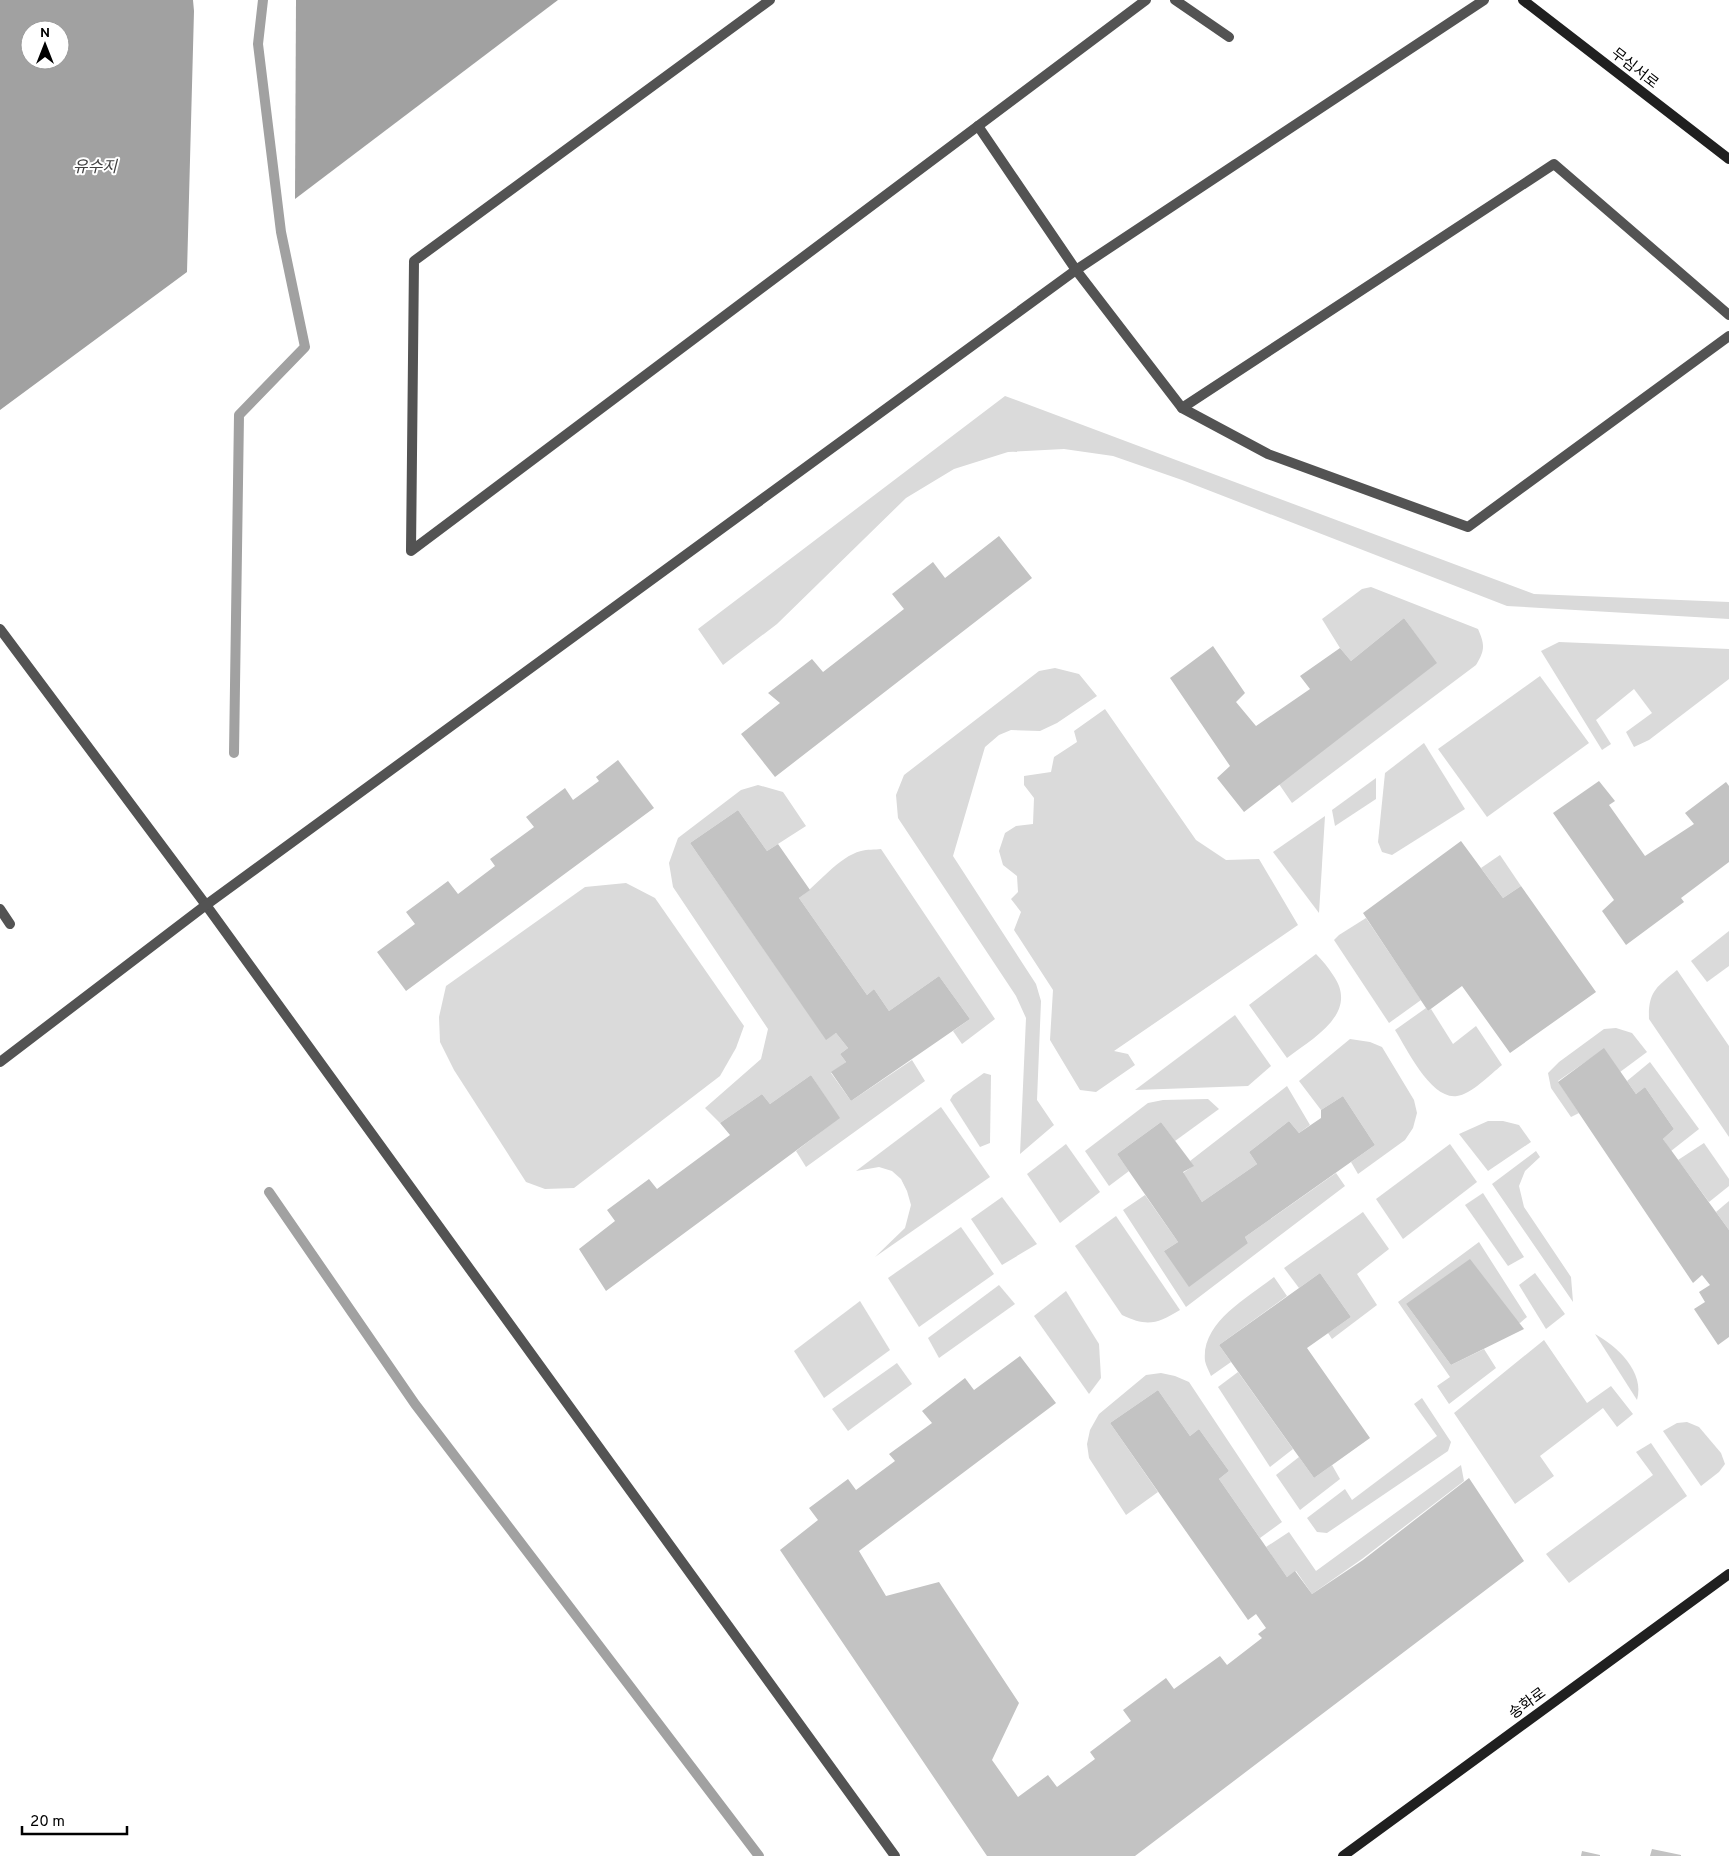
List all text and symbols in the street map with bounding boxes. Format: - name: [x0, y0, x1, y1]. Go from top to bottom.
- north arrow: [20, 20, 70, 70]
- text: N: [40, 25, 50, 42]
- street label: 무심서로: [1606, 45, 1662, 94]
- water label: 유수지: [73, 158, 118, 178]
- street label: 송화로: [1506, 1684, 1550, 1724]
- scale bar: [22, 1804, 128, 1836]
- text: 20 m: [30, 1813, 65, 1832]

